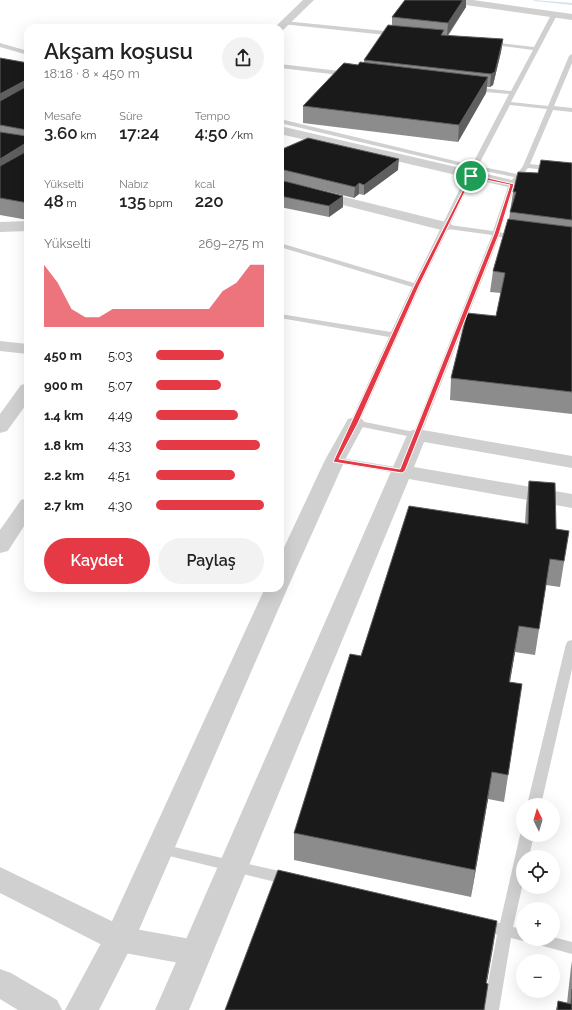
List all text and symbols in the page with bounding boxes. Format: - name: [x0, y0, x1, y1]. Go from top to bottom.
- button: share: [222, 37, 264, 79]
- text: Akşam koşusu: [44, 38, 193, 64]
- text: 18:18 · 8 × 450 m: [44, 66, 140, 81]
- text: Mesafe: [44, 110, 81, 123]
- text: Süre: [119, 110, 143, 123]
- text: Tempo: [195, 110, 230, 123]
- text: 3.60: [44, 123, 78, 143]
- text: 17:24: [119, 123, 159, 143]
- text: 4:50: [195, 123, 228, 143]
- text: km: [78, 129, 96, 142]
- text: /km: [228, 129, 253, 142]
- pin: [454, 159, 488, 193]
- icon: arrive: [460, 165, 482, 187]
- text: Yükselti: [44, 178, 84, 191]
- text: Nabız: [119, 178, 148, 191]
- text: kcal: [195, 178, 215, 191]
- text: 48: [44, 191, 64, 211]
- text: 135: [119, 191, 146, 211]
- text: 220: [195, 191, 224, 211]
- text: m: [64, 197, 77, 210]
- text: bpm: [146, 197, 173, 210]
- text: Yükselti: [44, 236, 91, 251]
- text: 269–275 m: [199, 236, 264, 251]
- text: 450 m: [44, 348, 82, 363]
- text: 5:03: [108, 348, 132, 363]
- text: 900 m: [44, 378, 83, 393]
- text: 5:07: [108, 378, 132, 393]
- text: 1.4 km: [44, 408, 83, 423]
- text: 4:49: [108, 408, 132, 423]
- text: 1.8 km: [44, 438, 84, 453]
- text: 4:33: [108, 438, 131, 453]
- text: 2.2 km: [44, 468, 84, 483]
- text: 4:51: [108, 468, 130, 483]
- text: 2.7 km: [44, 498, 84, 513]
- text: 4:30: [108, 498, 132, 513]
- button: Kaydet: [44, 538, 150, 584]
- button: Paylaş: [158, 538, 264, 584]
- north arrow: [516, 798, 560, 842]
- map controls: [516, 798, 560, 998]
- button: locate: [516, 850, 560, 894]
- button: +: [516, 902, 560, 946]
- button: −: [516, 954, 560, 998]

